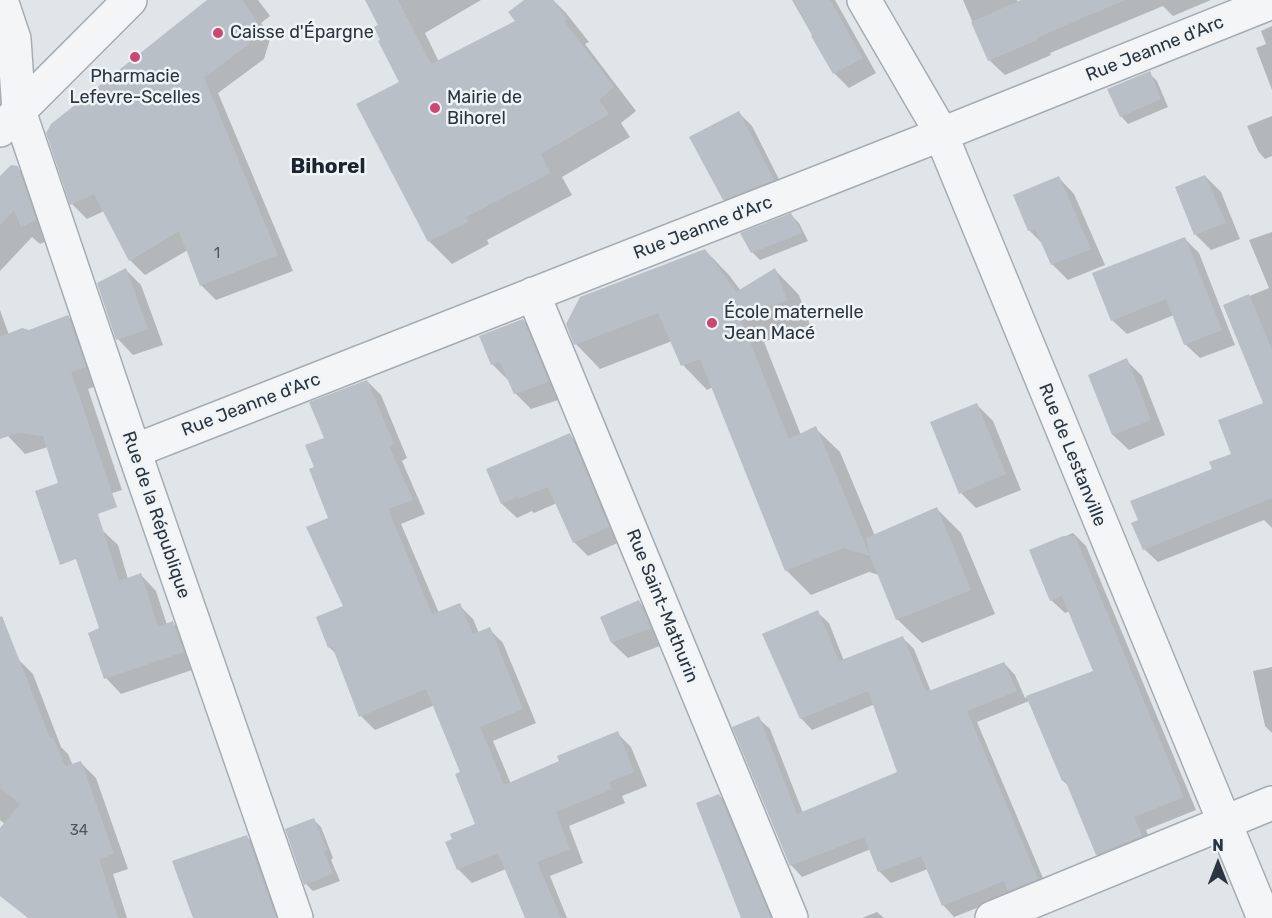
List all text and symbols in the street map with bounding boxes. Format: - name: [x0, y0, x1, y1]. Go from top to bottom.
- street label: Rue Jeanne d'Arc: [1083, 11, 1227, 87]
- place label: Caisse d'Épargne: [230, 22, 374, 44]
- marker: Caisse d'Épargne: [211, 26, 225, 40]
- marker: Pharmacie Lefevre-Scelles: [128, 50, 142, 64]
- place label: Pharmacie Lefevre-Scelles: [70, 66, 200, 109]
- place label: Mairie de Bihorel: [447, 87, 522, 130]
- marker: Mairie de Bihorel: [428, 101, 442, 115]
- district label: Bihorel: [290, 154, 366, 180]
- street label: Rue Jeanne d'Arc: [631, 192, 775, 264]
- house number: 1: [214, 245, 220, 263]
- place label: École maternelle Jean Macé: [724, 302, 864, 344]
- marker: École maternelle Jean Macé: [705, 316, 719, 330]
- street label: Rue Jeanne d'Arc: [179, 369, 323, 441]
- street label: Rue de Lestanville: [1033, 380, 1111, 530]
- street label: Rue de la République: [117, 429, 195, 601]
- street label: Rue Saint-Mathurin: [621, 526, 703, 686]
- house number: 34: [70, 822, 88, 840]
- north arrow: [1188, 834, 1248, 894]
- text: N: [1212, 836, 1224, 855]

